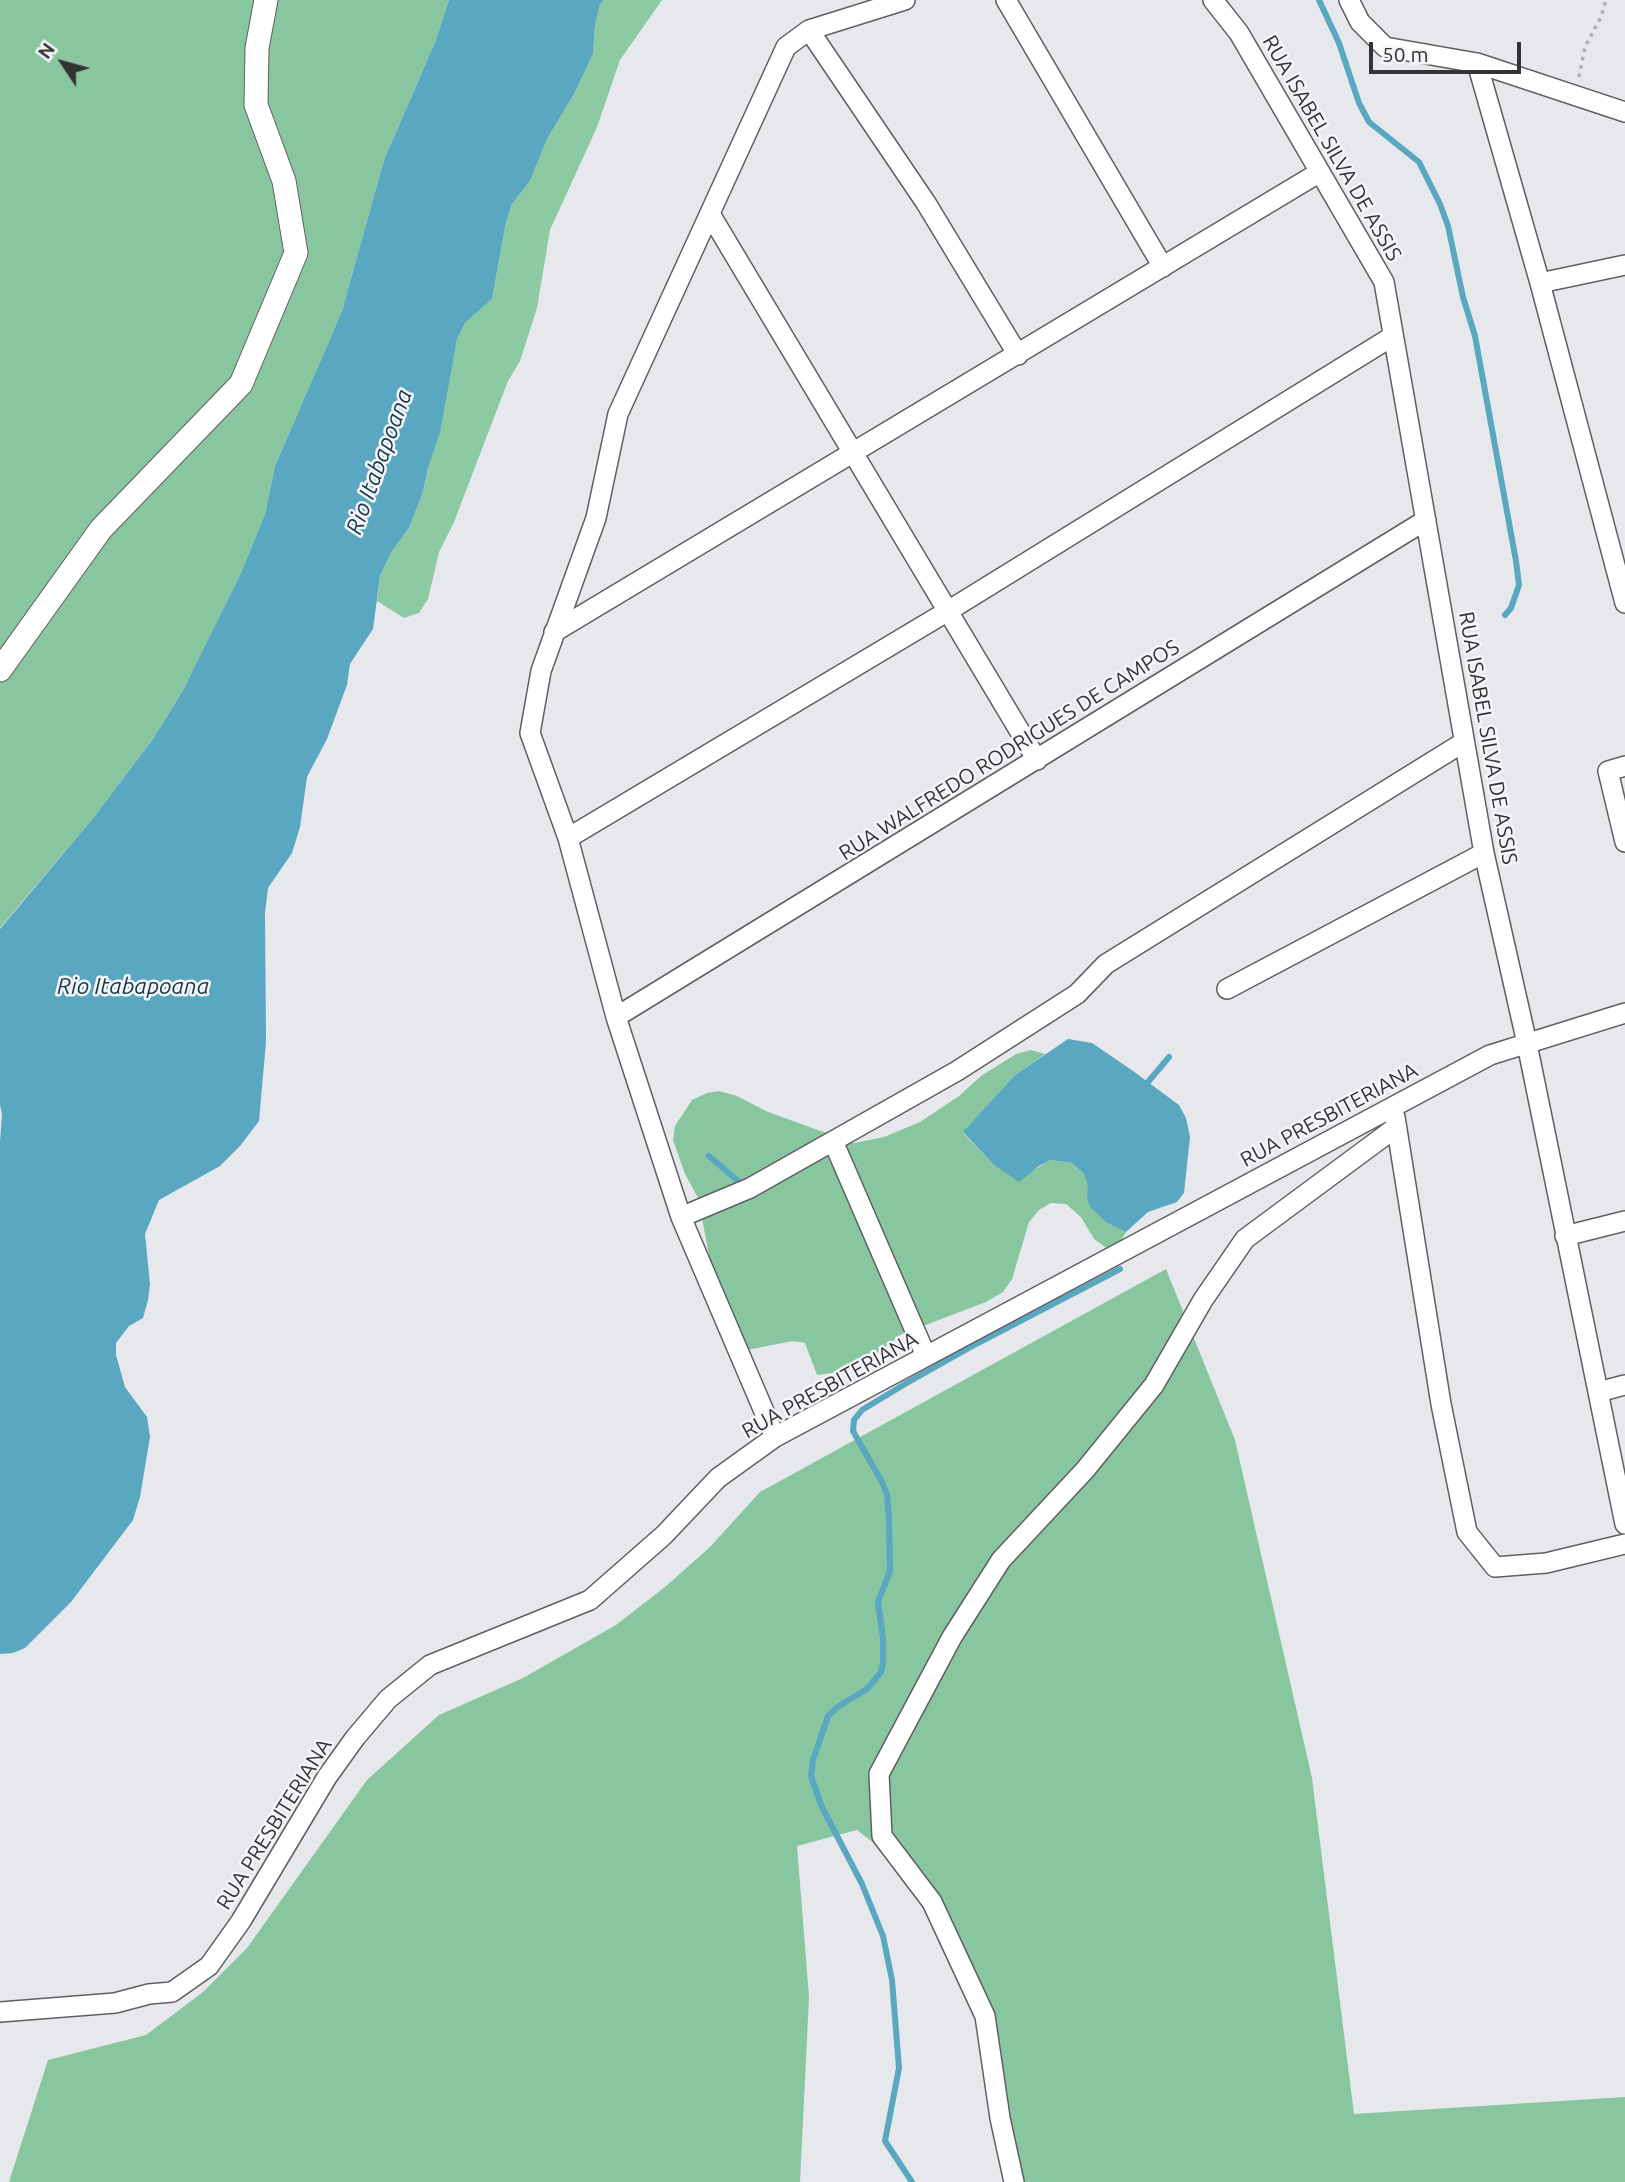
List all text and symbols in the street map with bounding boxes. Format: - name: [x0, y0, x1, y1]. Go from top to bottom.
- north arrow: [28, 28, 98, 98]
- scale bar: [1373, 28, 1525, 72]
- street label: RUA ISABEL SILVA DE ASSIS: [1257, 31, 1407, 265]
- text: N: [33, 38, 59, 63]
- text: 50 m: [1382, 42, 1429, 66]
- water label: Rio Itabapoana: [340, 386, 418, 538]
- street label: RUA ISABEL SILVA DE ASSIS: [1453, 610, 1523, 866]
- street label: RUA WALFREDO RODRIGUES DE CAMPOS: [834, 634, 1184, 866]
- water label: Rio Itabapoana: [57, 972, 209, 1000]
- street label: RUA PRESBITERIANA: [1236, 1058, 1422, 1172]
- street label: RUA PRESBITERIANA: [738, 1326, 922, 1444]
- street label: RUA PRESBITERIANA: [211, 1734, 337, 1914]

